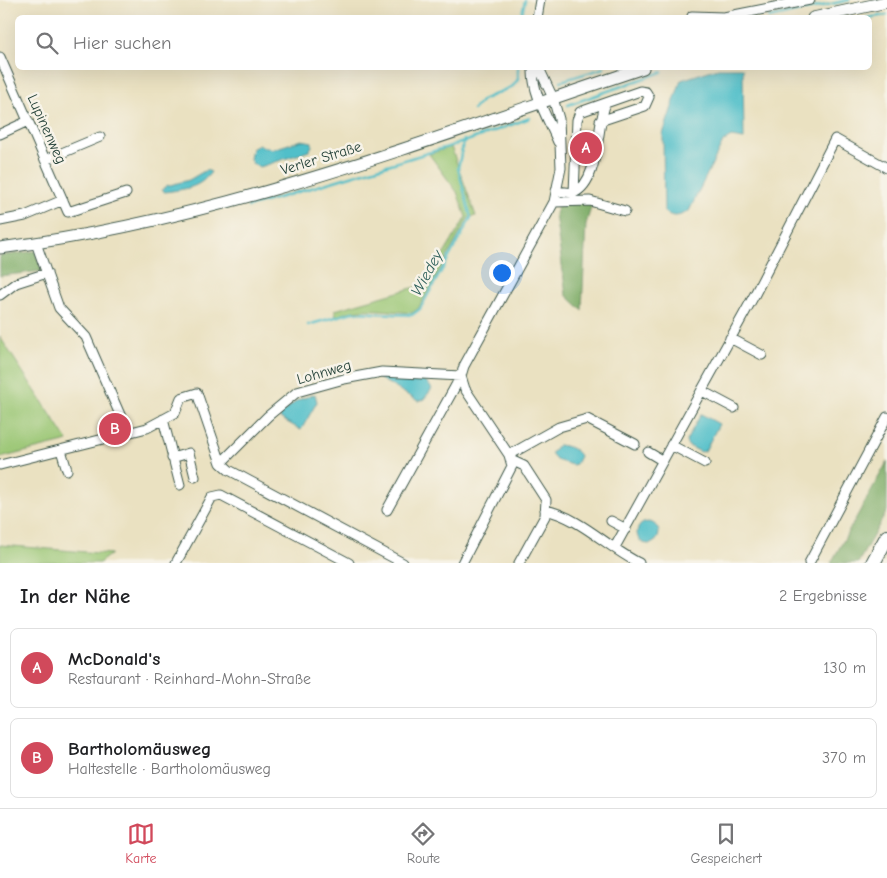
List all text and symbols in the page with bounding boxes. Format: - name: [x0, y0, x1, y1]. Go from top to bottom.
- search box: [15, 15, 872, 70]
- icon: search: [33, 29, 61, 57]
- text: Hier suchen: [73, 32, 171, 54]
- street label: Lupinenweg: [24, 91, 70, 167]
- pin: A: [570, 129, 602, 167]
- street label: Verler Straße: [278, 137, 364, 179]
- water label: Wiedey: [407, 246, 447, 299]
- your location: [489, 260, 515, 286]
- street label: Lohnweg: [295, 356, 353, 388]
- pin: B: [99, 410, 131, 448]
- text: In der Nähe: [20, 584, 130, 608]
- text: 2 Ergebnisse: [779, 587, 867, 605]
- text: McDonald's: [68, 648, 160, 670]
- text: A: [33, 659, 41, 677]
- text: 130 m: [823, 659, 866, 677]
- text: Restaurant · Reinhard-Mohn-Straße: [68, 670, 311, 688]
- text: Bartholomäusweg: [68, 738, 212, 760]
- text: B: [32, 749, 42, 767]
- text: 370 m: [822, 749, 866, 767]
- text: Haltestelle · Bartholomäusweg: [68, 760, 271, 778]
- tab: Karte: [125, 820, 156, 867]
- tab: Route: [407, 820, 440, 867]
- tab: Gespeichert: [690, 820, 762, 867]

